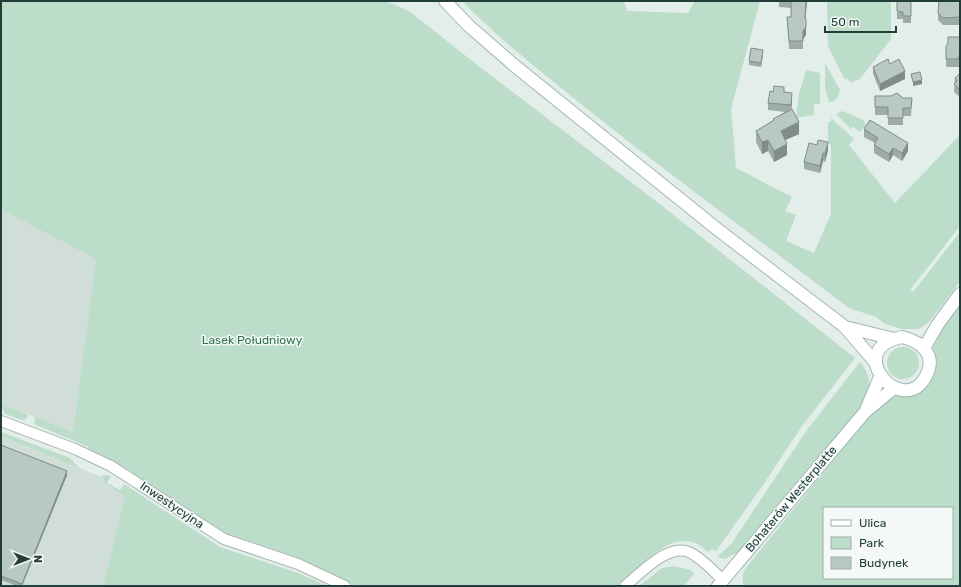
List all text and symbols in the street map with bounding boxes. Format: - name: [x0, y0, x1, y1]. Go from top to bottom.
- scale bar: [825, 8, 896, 34]
- text: 50 m: [831, 15, 859, 29]
- park label: Lasek Południowy: [202, 333, 303, 347]
- street label: Bohaterów Westerplatte: [742, 443, 840, 555]
- street label: Inwestycyjna: [137, 479, 207, 531]
- legend: [823, 507, 953, 579]
- text: Ulica: [859, 516, 886, 530]
- text: Park: [859, 536, 885, 550]
- north arrow: [8, 539, 48, 579]
- text: N: [31, 555, 44, 563]
- text: Budynek: [859, 556, 909, 570]

